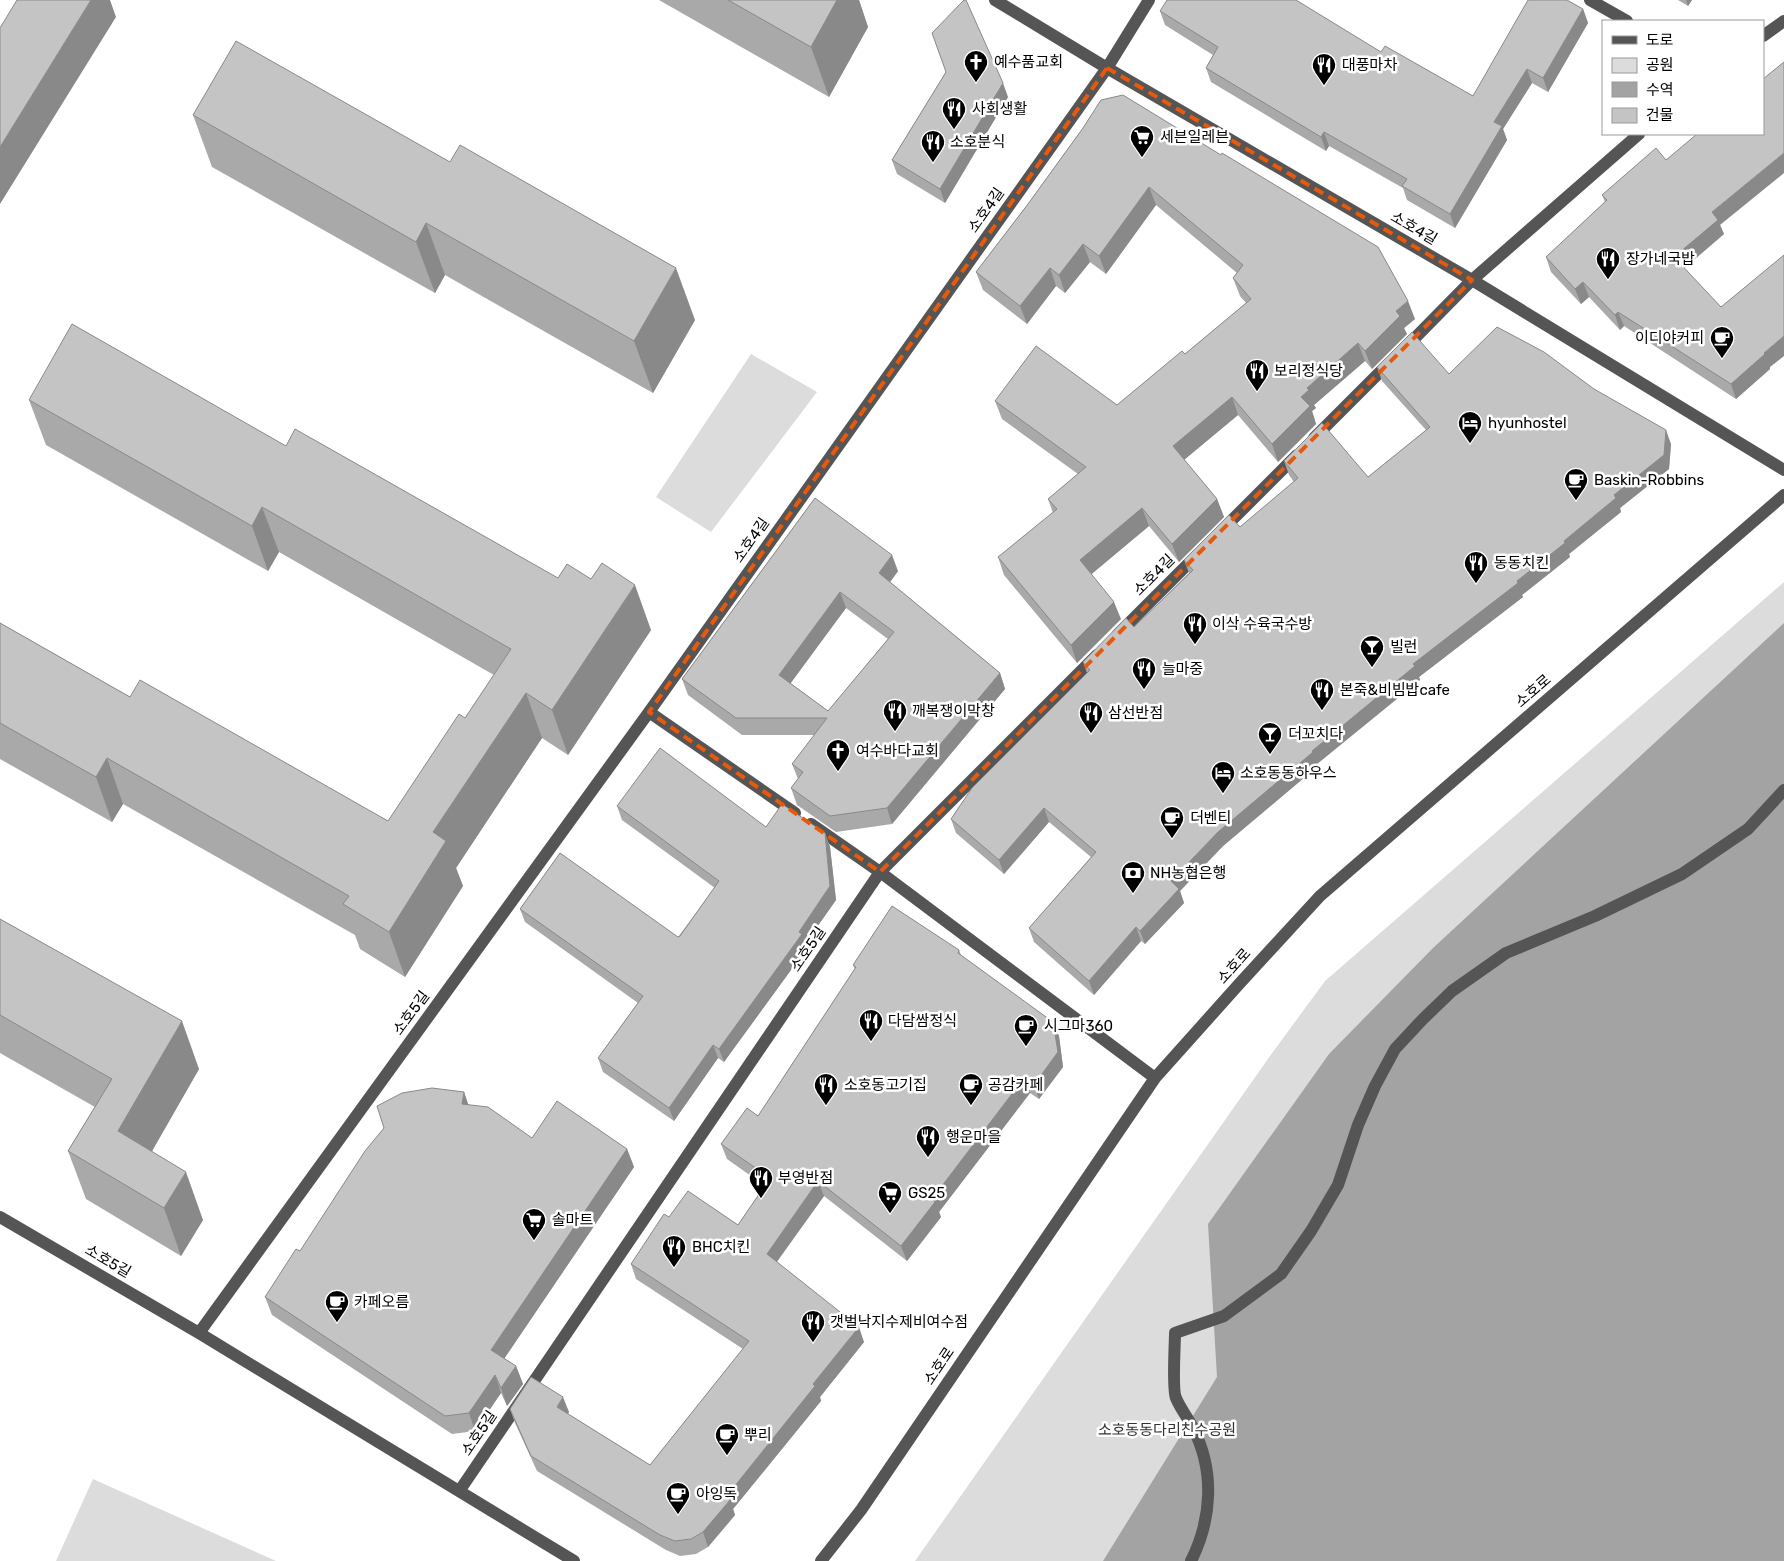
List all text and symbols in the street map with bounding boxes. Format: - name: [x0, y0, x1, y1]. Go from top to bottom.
- legend: [1602, 20, 1764, 135]
- text: 도로: [1646, 31, 1674, 49]
- church icon: 예수품교회: [963, 49, 989, 83]
- restaurant icon: 대풍마차: [1311, 52, 1337, 86]
- place label: 예수품교회: [994, 53, 1063, 71]
- place label: 대풍마차: [1342, 56, 1397, 74]
- text: 공원: [1646, 56, 1674, 74]
- text: 수역: [1646, 81, 1674, 99]
- restaurant icon: 사회생활: [941, 96, 967, 130]
- place label: 사회생활: [972, 100, 1027, 118]
- text: 건물: [1646, 106, 1674, 124]
- supermarket icon: 세븐일레븐: [1129, 124, 1155, 158]
- place label: 세븐일레븐: [1160, 128, 1229, 146]
- restaurant icon: 소호분식: [920, 129, 946, 163]
- place label: 소호분식: [950, 133, 1005, 151]
- street label: 소호4길: [964, 184, 1008, 236]
- street label: 소호4길: [1388, 208, 1440, 248]
- restaurant icon: 장가네국밥: [1595, 246, 1621, 280]
- place label: 장가네국밥: [1626, 250, 1695, 268]
- cafe icon: 이디야커피: [1709, 325, 1735, 359]
- place label: 이디야커피: [1635, 329, 1704, 347]
- restaurant icon: 보리정식당: [1244, 358, 1270, 392]
- place label: 보리정식당: [1274, 362, 1343, 380]
- hotel icon: hyunhostel: [1457, 410, 1483, 444]
- place label: hyunhostel: [1488, 414, 1567, 432]
- cafe icon: Baskin-Robbins: [1563, 467, 1589, 501]
- place label: Baskin-Robbins: [1594, 471, 1704, 489]
- street label: 소호4길: [729, 514, 773, 566]
- restaurant icon: 동동치킨: [1463, 550, 1489, 584]
- street label: 소호4길: [1130, 551, 1178, 599]
- place label: 동동치킨: [1494, 554, 1549, 572]
- restaurant icon: 이삭 수육국수방: [1182, 611, 1208, 645]
- place label: 이삭 수육국수방: [1212, 615, 1312, 633]
- bar icon: 빌런: [1359, 634, 1385, 668]
- place label: 빌런: [1390, 638, 1418, 656]
- restaurant icon: 늘마중: [1131, 656, 1157, 690]
- place label: 늘마중: [1162, 660, 1203, 678]
- street label: 소호로: [1511, 671, 1555, 711]
- restaurant icon: 본죽&비빔밥cafe: [1309, 677, 1335, 711]
- place label: 본죽&비빔밥cafe: [1340, 681, 1450, 699]
- restaurant icon: 깨복쟁이막창: [882, 698, 908, 732]
- restaurant icon: 삼선반점: [1078, 700, 1104, 734]
- place label: 깨복쟁이막창: [912, 702, 995, 720]
- place label: 삼선반점: [1108, 704, 1163, 722]
- bar icon: 더꼬치다: [1257, 721, 1283, 755]
- place label: 더꼬치다: [1288, 725, 1343, 743]
- church icon: 여수바다교회: [825, 738, 851, 772]
- place label: 여수바다교회: [856, 742, 939, 760]
- hotel icon: 소호동동하우스: [1210, 760, 1236, 794]
- place label: 소호동동하우스: [1240, 764, 1337, 782]
- cafe icon: 더벤티: [1159, 805, 1185, 839]
- place label: 더벤티: [1190, 809, 1231, 827]
- bank icon: NH농협은행: [1120, 860, 1146, 894]
- place label: NH농협은행: [1150, 864, 1226, 882]
- street label: 소호5길: [786, 923, 830, 975]
- street label: 소호로: [1213, 945, 1255, 987]
- street label: 소호5길: [389, 987, 433, 1039]
- restaurant icon: 다담쌈정식: [858, 1008, 884, 1042]
- place label: 다담쌈정식: [888, 1012, 957, 1030]
- cafe icon: 시그마360: [1013, 1013, 1039, 1047]
- place label: 시그마360: [1044, 1017, 1113, 1035]
- restaurant icon: 소호동고기집: [813, 1072, 839, 1106]
- cafe icon: 공감카페: [958, 1072, 984, 1106]
- place label: 소호동고기집: [844, 1076, 927, 1094]
- place label: 공감카페: [988, 1076, 1043, 1094]
- restaurant icon: 행운마을: [915, 1124, 941, 1158]
- place label: 행운마을: [946, 1128, 1001, 1146]
- restaurant icon: 부영반점: [748, 1165, 774, 1199]
- place label: 부영반점: [778, 1169, 833, 1187]
- supermarket icon: GS25: [877, 1180, 903, 1214]
- place label: GS25: [908, 1184, 945, 1202]
- supermarket icon: 솔마트: [521, 1207, 547, 1241]
- place label: 솔마트: [552, 1211, 594, 1229]
- restaurant icon: BHC치킨: [661, 1234, 687, 1268]
- place label: BHC치킨: [692, 1238, 750, 1256]
- street label: 소호5길: [82, 1241, 134, 1281]
- cafe icon: 카페오름: [324, 1289, 350, 1323]
- place label: 카페오름: [354, 1293, 409, 1311]
- restaurant icon: 갯벌낙지수제비여수점: [800, 1309, 826, 1343]
- place label: 갯벌낙지수제비여수점: [830, 1313, 968, 1331]
- street label: 소호로: [920, 1344, 958, 1388]
- street label: 소호5길: [457, 1407, 501, 1459]
- park label: 소호동동다리친수공원: [1098, 1421, 1236, 1439]
- cafe icon: 뿌리: [714, 1422, 740, 1456]
- place label: 뿌리: [744, 1426, 772, 1444]
- cafe icon: 아잉독: [665, 1481, 691, 1515]
- place label: 아잉독: [696, 1485, 737, 1503]

